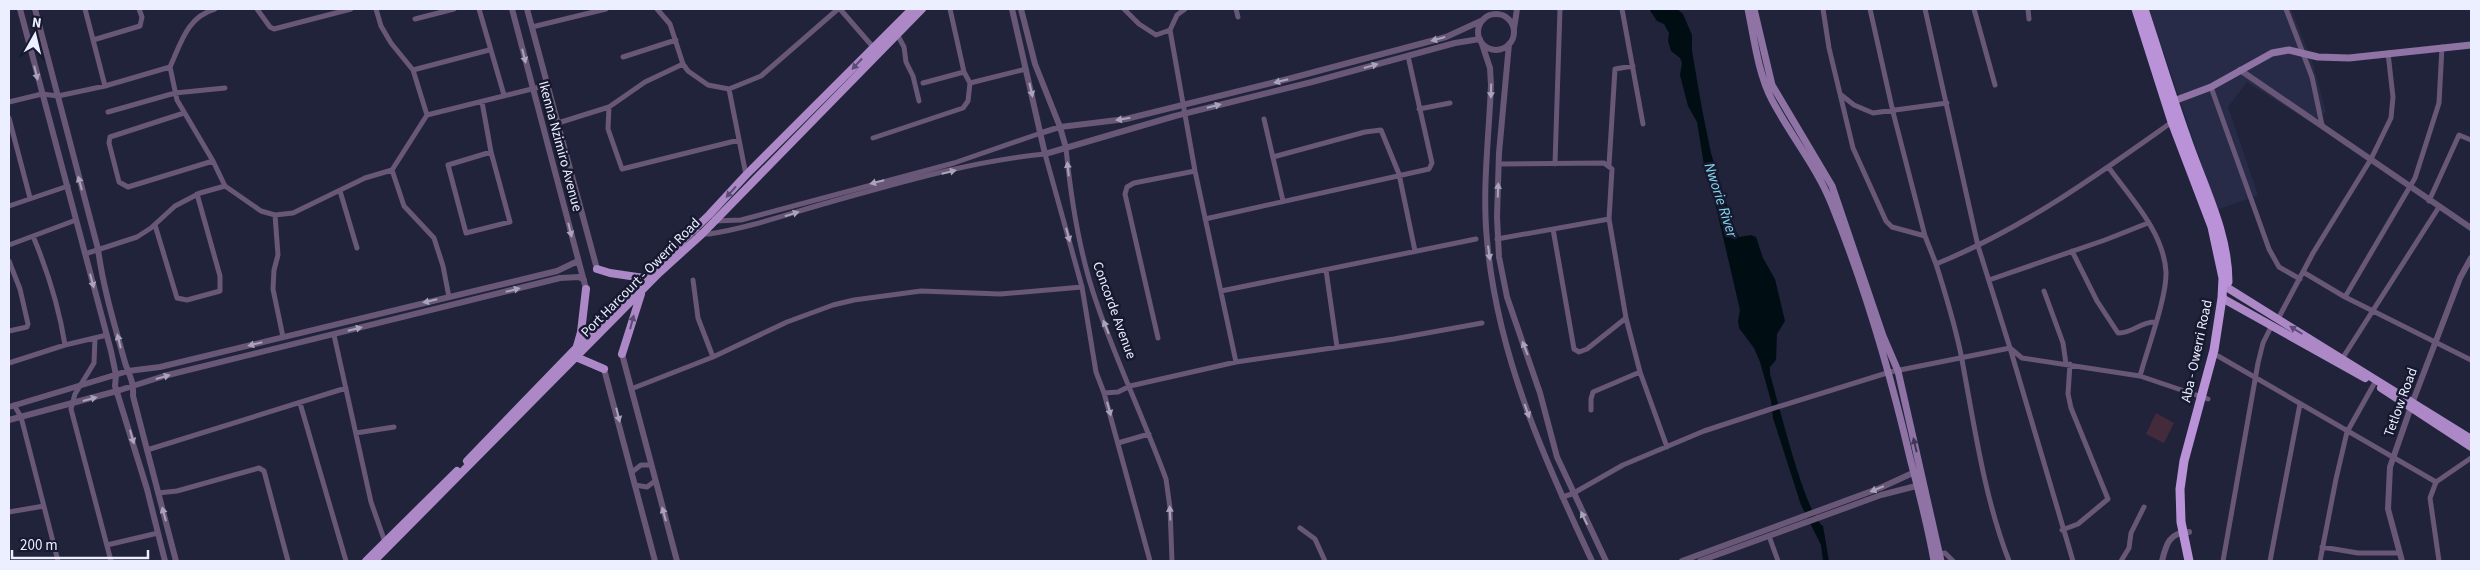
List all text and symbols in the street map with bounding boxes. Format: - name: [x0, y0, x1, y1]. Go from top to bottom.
- north arrow: [10, 10, 60, 60]
- text: N: [31, 13, 43, 34]
- one-way arrow: [1430, 35, 1445, 43]
- one-way arrow: [521, 48, 529, 63]
- one-way arrow: [851, 57, 863, 69]
- one-way arrow: [1364, 61, 1379, 69]
- one-way arrow: [32, 65, 40, 80]
- one-way arrow: [1273, 77, 1288, 85]
- street label: Ikenna Nzimiro Avenue: [533, 79, 587, 214]
- one-way arrow: [1027, 83, 1035, 98]
- one-way arrow: [1486, 83, 1494, 99]
- one-way arrow: [1206, 102, 1221, 110]
- one-way arrow: [1114, 115, 1130, 123]
- water label: Nworie River: [1699, 160, 1743, 241]
- one-way arrow: [1064, 161, 1072, 177]
- one-way arrow: [941, 168, 956, 176]
- one-way arrow: [76, 176, 84, 191]
- one-way arrow: [869, 179, 884, 187]
- one-way arrow: [1494, 181, 1502, 197]
- one-way arrow: [725, 185, 736, 198]
- one-way arrow: [784, 210, 799, 218]
- street label: Port Harcourt - Owerri Road: [577, 214, 705, 342]
- one-way arrow: [566, 223, 574, 238]
- one-way arrow: [1064, 227, 1072, 242]
- one-way arrow: [1485, 246, 1493, 262]
- street label: Concorde Avenue: [1087, 259, 1141, 362]
- one-way arrow: [88, 273, 96, 288]
- one-way arrow: [505, 286, 520, 294]
- one-way arrow: [422, 298, 438, 306]
- street label: Aba - Owerri Road: [2176, 298, 2218, 404]
- one-way arrow: [628, 314, 636, 329]
- one-way arrow: [1102, 319, 1110, 334]
- one-way arrow: [348, 325, 363, 333]
- one-way arrow: [2289, 326, 2302, 335]
- one-way arrow: [115, 333, 123, 348]
- one-way arrow: [248, 340, 263, 348]
- one-way arrow: [1520, 341, 1528, 355]
- street label: Tetlow Road: [2379, 365, 2423, 440]
- one-way arrow: [156, 372, 171, 380]
- one-way arrow: [82, 395, 97, 403]
- one-way arrow: [1105, 402, 1113, 417]
- one-way arrow: [1523, 404, 1531, 419]
- one-way arrow: [614, 408, 622, 423]
- one-way arrow: [128, 430, 136, 445]
- one-way arrow: [1911, 438, 1919, 453]
- one-way arrow: [1869, 486, 1884, 494]
- one-way arrow: [1166, 504, 1174, 520]
- one-way arrow: [160, 507, 168, 522]
- one-way arrow: [660, 507, 668, 522]
- one-way arrow: [1580, 510, 1588, 525]
- scale bar: [12, 528, 149, 560]
- text: 200 m: [20, 535, 58, 556]

